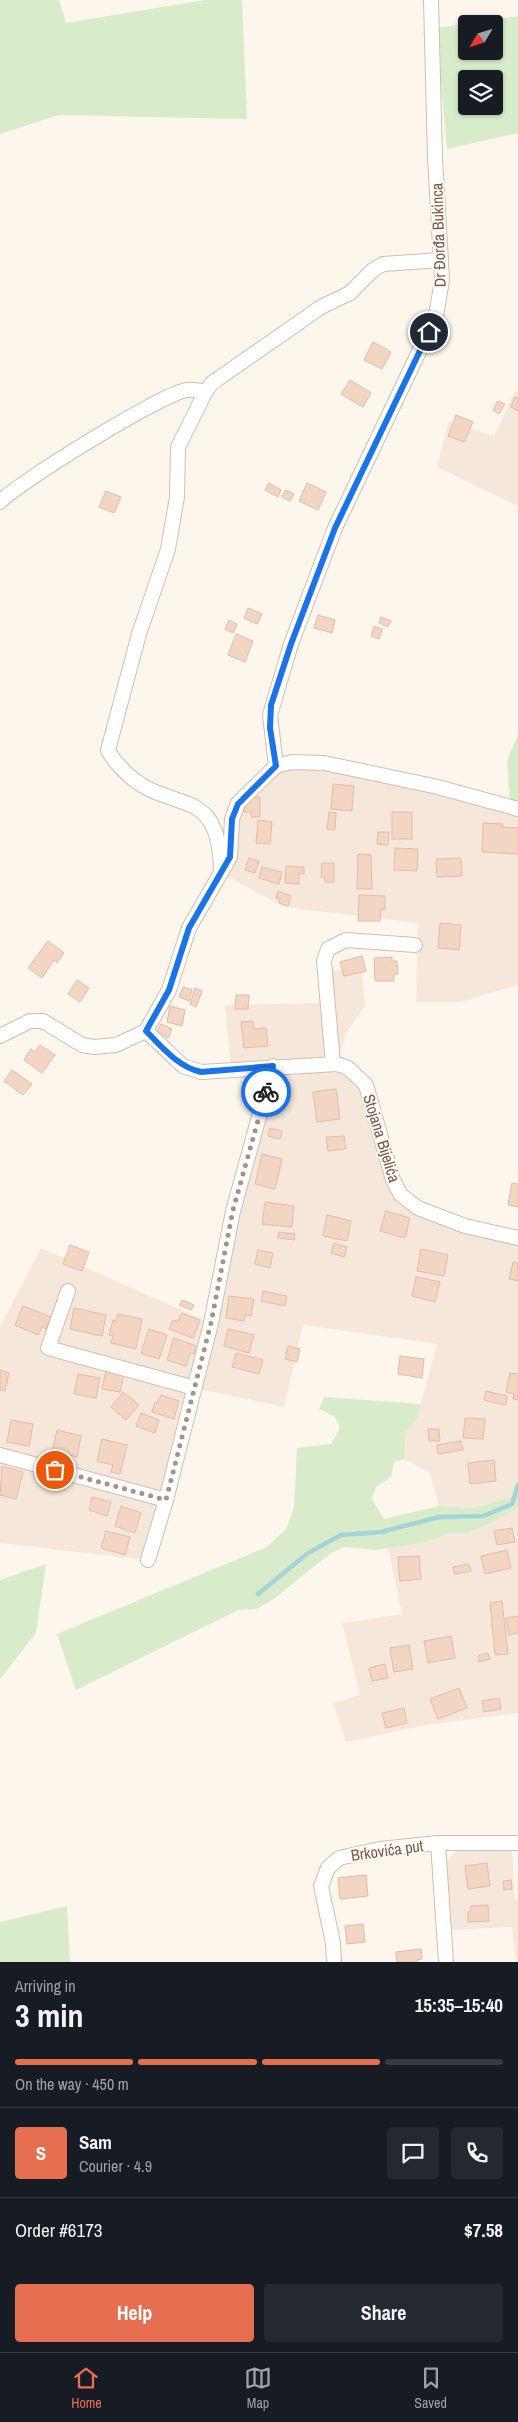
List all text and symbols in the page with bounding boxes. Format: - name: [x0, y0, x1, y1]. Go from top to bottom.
- north arrow: [458, 15, 502, 60]
- map controls: [458, 15, 503, 115]
- button: layers: [458, 70, 503, 115]
- street label: Dr Đorđa Bukinca: [425, 182, 451, 287]
- pin: [408, 311, 450, 353]
- icon: home: [415, 318, 443, 346]
- courier: [241, 1067, 291, 1117]
- icon: bike: [252, 1078, 280, 1106]
- street label: Stojana Bijelića: [358, 1091, 406, 1185]
- pin: [34, 1449, 76, 1491]
- icon: bag: [41, 1456, 69, 1484]
- street label: Brkovića put: [349, 1834, 425, 1866]
- text: Arriving in: [15, 1975, 76, 1997]
- text: 15:35–15:40: [415, 1992, 503, 2018]
- text: 3 min: [15, 1994, 84, 2037]
- text: On the way · 450 m: [15, 2073, 129, 2095]
- button: chat: [387, 2127, 439, 2179]
- button: phone: [451, 2127, 503, 2179]
- text: Sam: [79, 2129, 112, 2155]
- text: S: [36, 2140, 46, 2166]
- text: Courier · 4.9: [79, 2155, 152, 2177]
- text: Order #6173: [15, 2217, 102, 2243]
- text: $7.58: [464, 2217, 503, 2243]
- button: Help: [15, 2284, 254, 2342]
- button: Share: [264, 2284, 503, 2342]
- tab: Home: [71, 2364, 102, 2412]
- tab: Map: [244, 2364, 272, 2412]
- tab: Saved: [414, 2364, 447, 2412]

